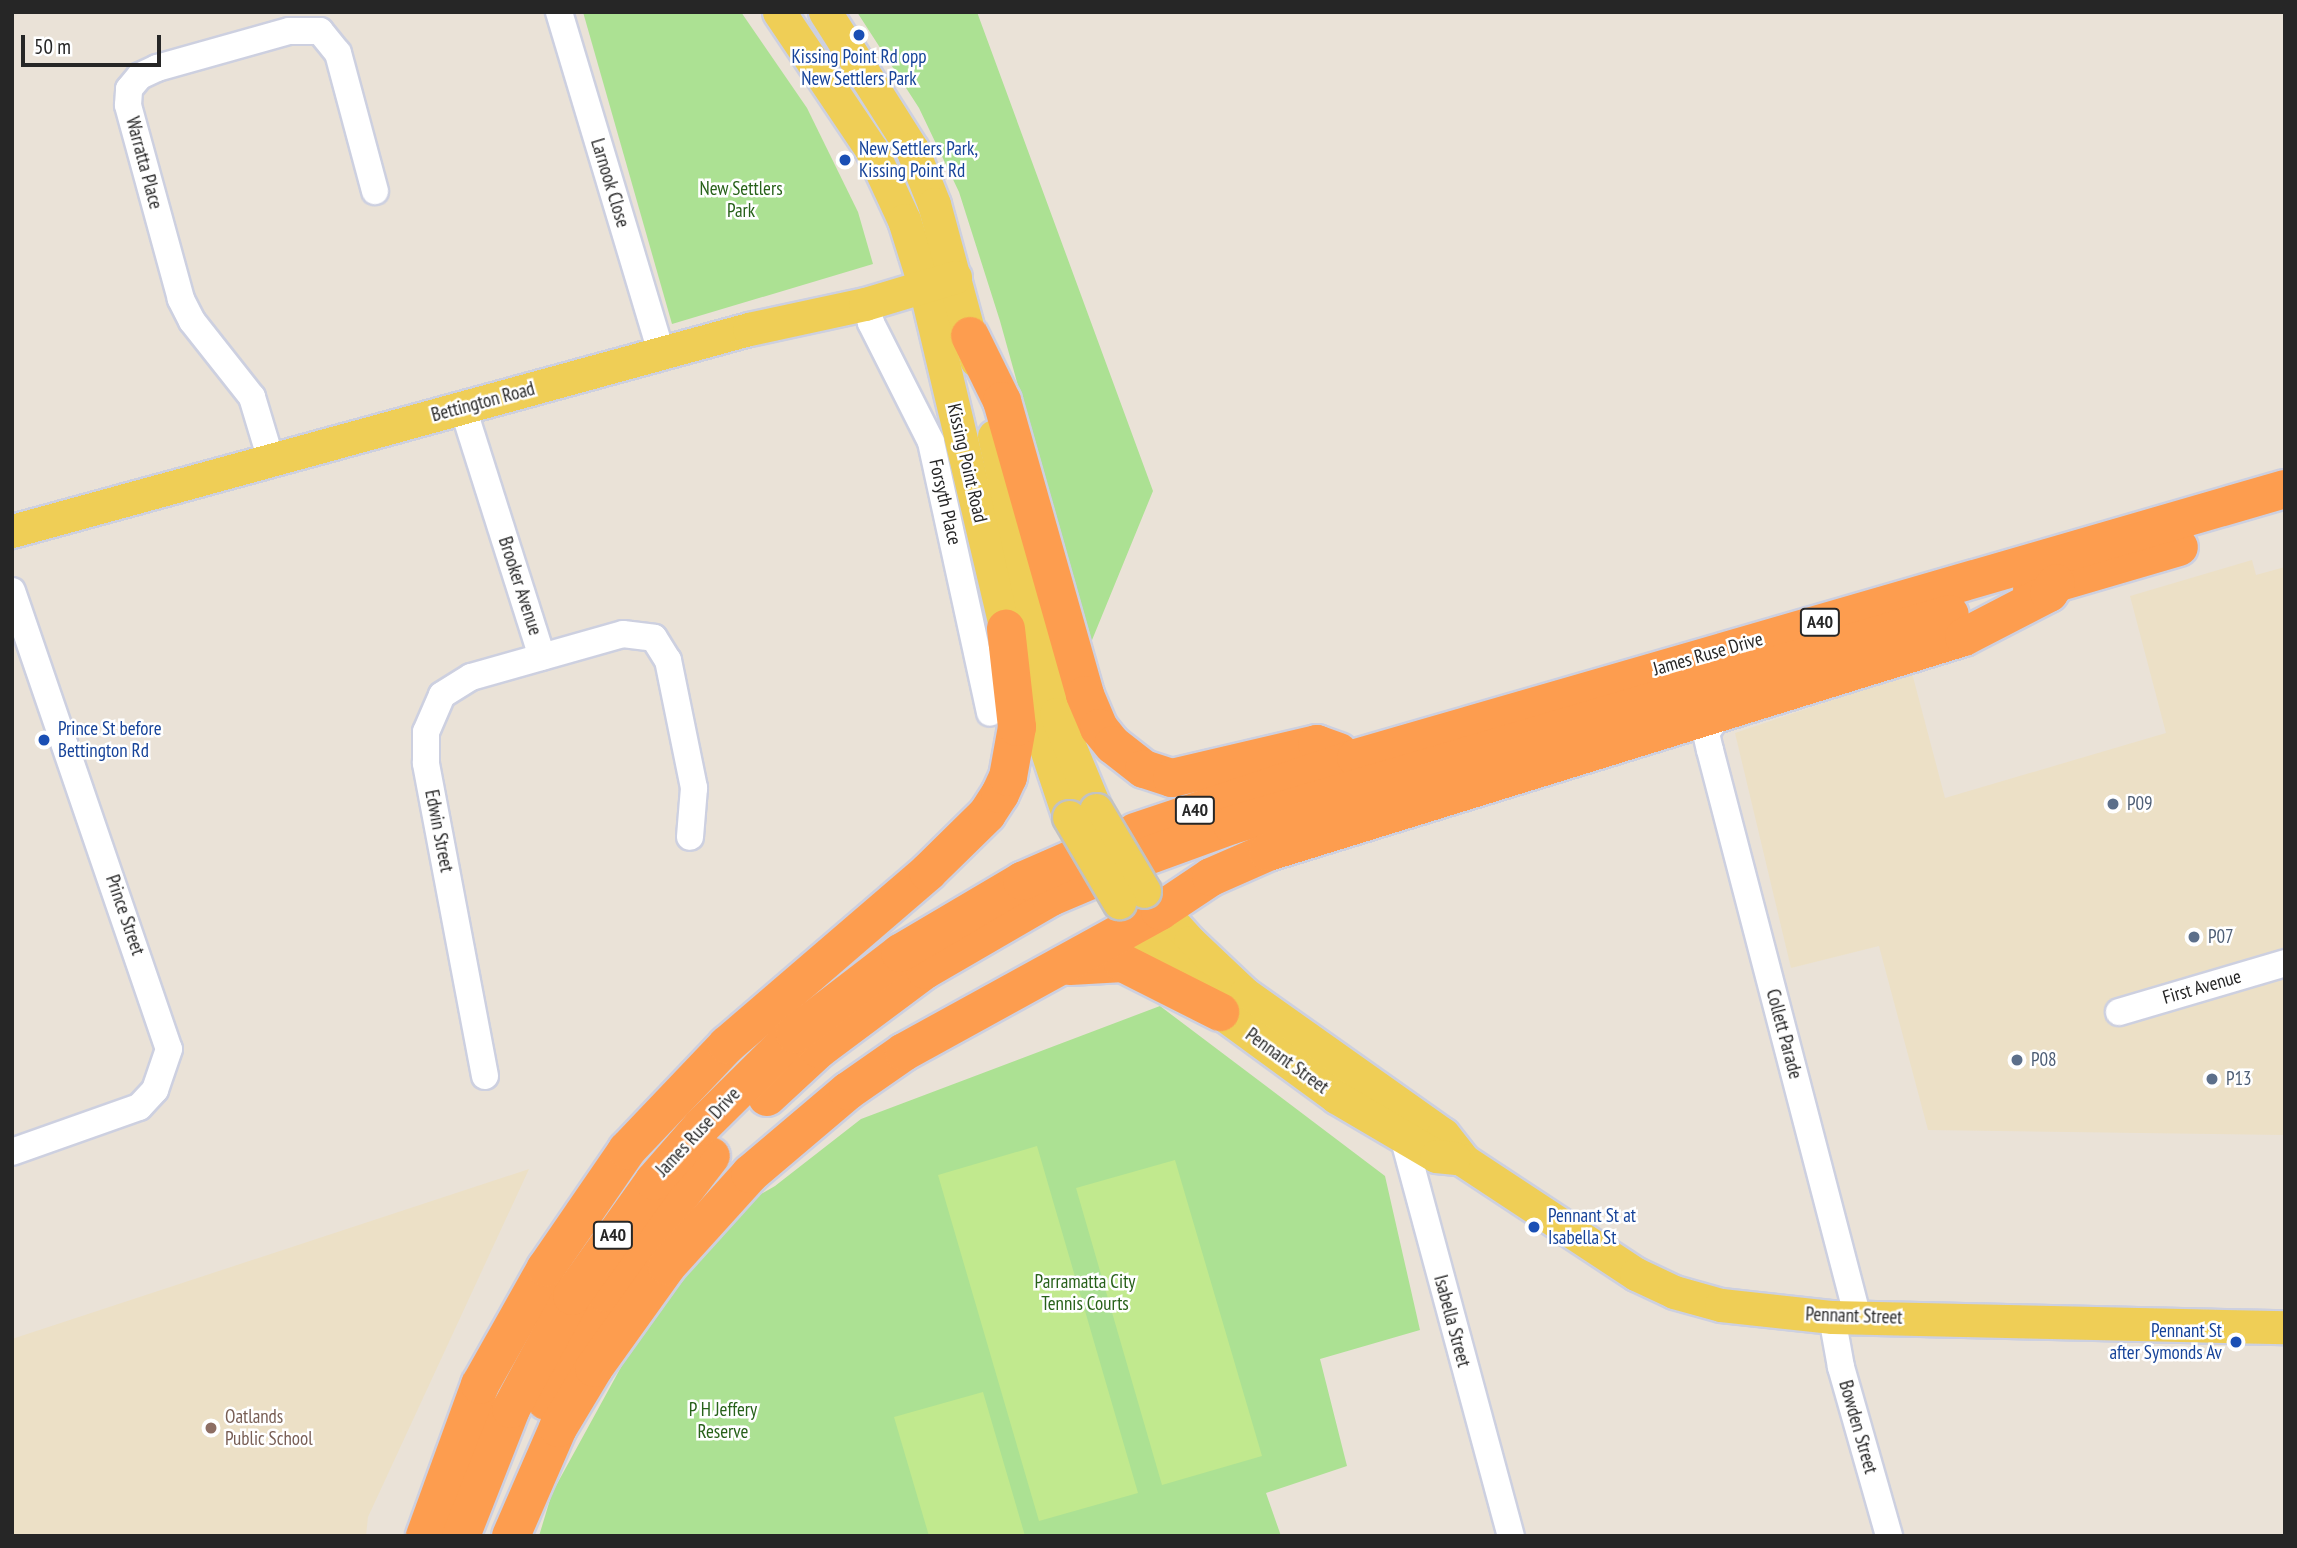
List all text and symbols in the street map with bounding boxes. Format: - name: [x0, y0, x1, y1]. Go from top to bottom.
- scale bar: [24, 21, 164, 65]
- marker: Kissing Point Rd opp New Settlers Park: [851, 27, 867, 43]
- text: 50 m: [34, 33, 71, 60]
- place label: Kissing Point Rd opp New Settlers Park: [791, 46, 927, 90]
- street label: Warratta Place: [121, 114, 167, 212]
- street label: Larnook Close: [586, 136, 634, 230]
- place label: New Settlers Park, Kissing Point Rd: [859, 138, 978, 182]
- marker: New Settlers Park, Kissing Point Rd: [837, 152, 853, 168]
- park label: New Settlers Park: [699, 178, 783, 222]
- street label: Bettington Road: [429, 377, 537, 427]
- street label: Kissing Point Road: [942, 401, 992, 525]
- street label: Forsyth Place: [924, 457, 966, 547]
- street label: Brooker Avenue: [493, 534, 547, 638]
- road number: A40: [1799, 608, 1841, 636]
- street label: James Ruse Drive: [1651, 627, 1765, 681]
- place label: Prince St before Bettington Rd: [58, 718, 162, 762]
- marker: Prince St before Bettington Rd: [36, 732, 52, 748]
- street label: Edwin Street: [420, 788, 458, 874]
- place label: P09: [2127, 793, 2153, 815]
- road number: A40: [1174, 796, 1216, 824]
- marker: P09: [2105, 796, 2121, 812]
- street label: Prince Street: [101, 872, 149, 958]
- place label: P07: [2208, 926, 2234, 948]
- marker: P07: [2186, 929, 2202, 945]
- street label: First Avenue: [2160, 965, 2244, 1009]
- street label: Collett Parade: [1761, 987, 1807, 1081]
- street label: Pennant Street: [1241, 1023, 1333, 1099]
- place label: P08: [2031, 1049, 2057, 1071]
- marker: P08: [2009, 1052, 2025, 1068]
- place label: P13: [2226, 1068, 2252, 1090]
- marker: P13: [2204, 1071, 2220, 1087]
- street label: James Ruse Drive: [651, 1083, 745, 1181]
- place label: Pennant St at Isabella St: [1548, 1205, 1636, 1249]
- marker: Pennant St at Isabella St: [1526, 1219, 1542, 1235]
- road number: A40: [592, 1220, 634, 1250]
- park label: Parramatta City Tennis Courts: [1035, 1271, 1135, 1315]
- street label: Isabella Street: [1429, 1272, 1475, 1370]
- street label: Pennant Street: [1805, 1303, 1903, 1329]
- place label: Pennant St after Symonds Av: [2109, 1320, 2222, 1364]
- marker: Pennant St after Symonds Av: [2228, 1334, 2244, 1350]
- street label: Bowden Street: [1834, 1378, 1882, 1476]
- park label: P H Jeffery Reserve: [688, 1399, 758, 1443]
- place label: Oatlands Public School: [225, 1406, 313, 1450]
- marker: Oatlands Public School: [203, 1420, 219, 1436]

